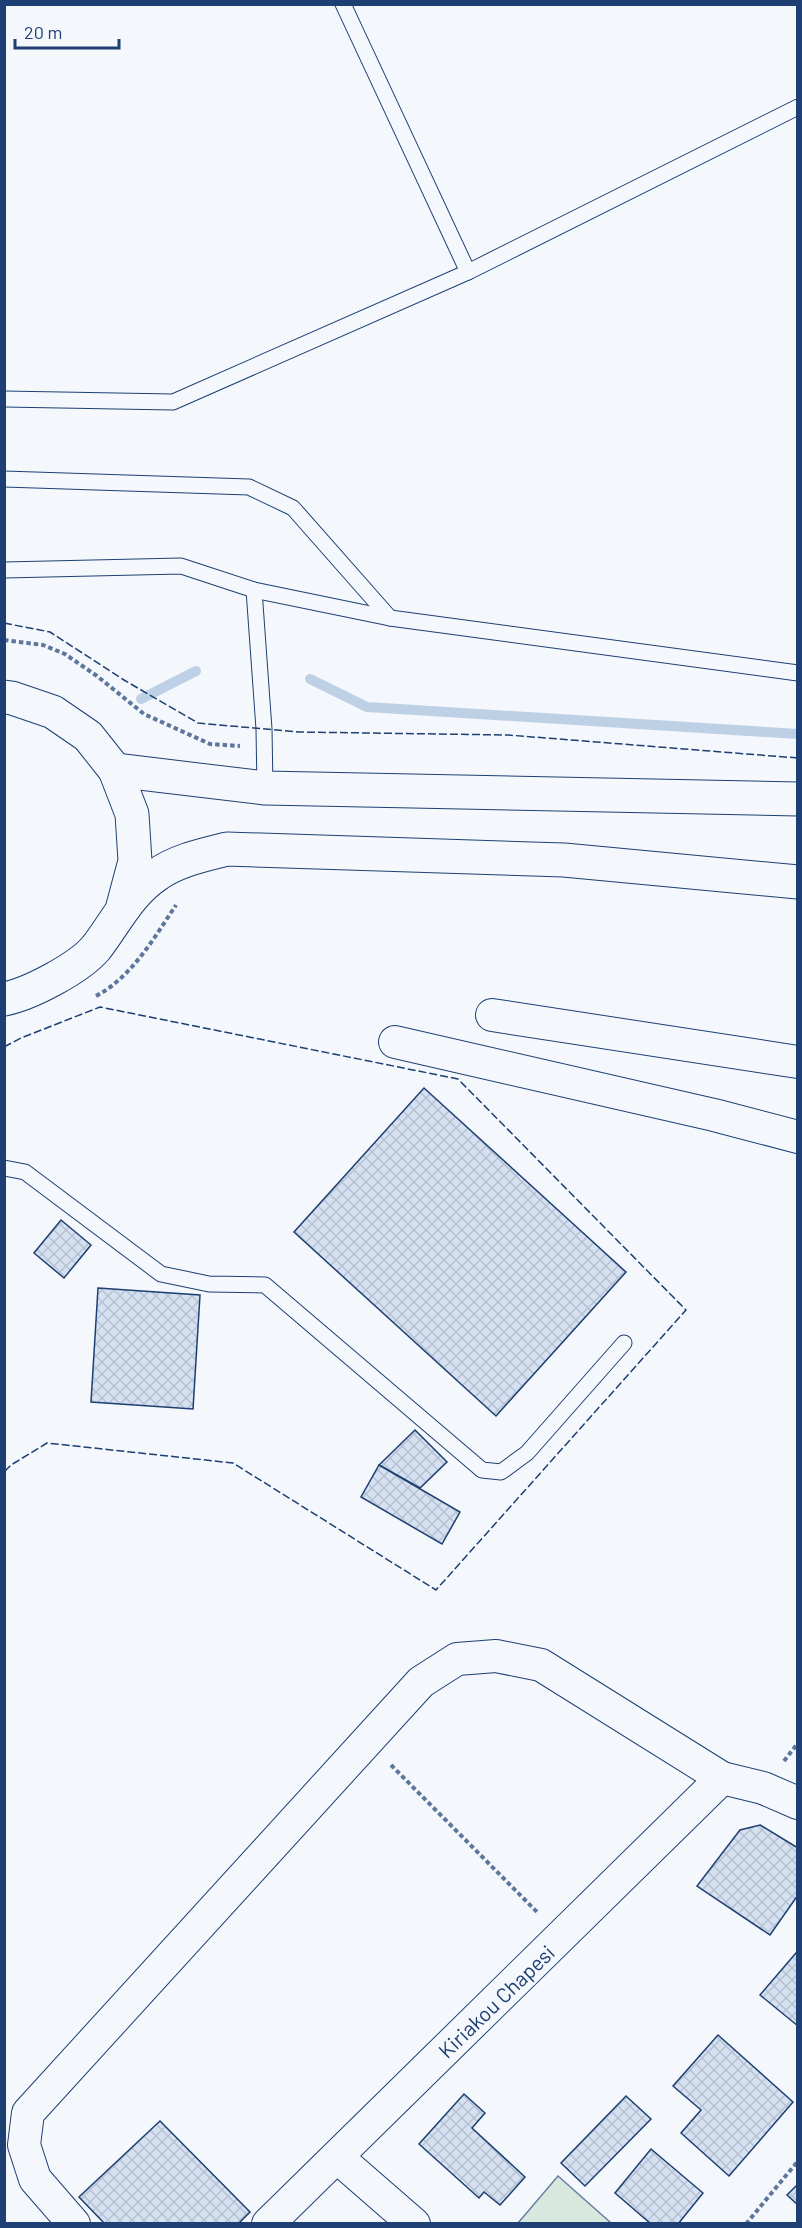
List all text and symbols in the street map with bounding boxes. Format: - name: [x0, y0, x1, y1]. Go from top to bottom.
- scale bar: [15, 12, 118, 50]
- text: 20 m: [24, 21, 62, 43]
- street label: Kiriakou Chapesi: [433, 1939, 559, 2063]

